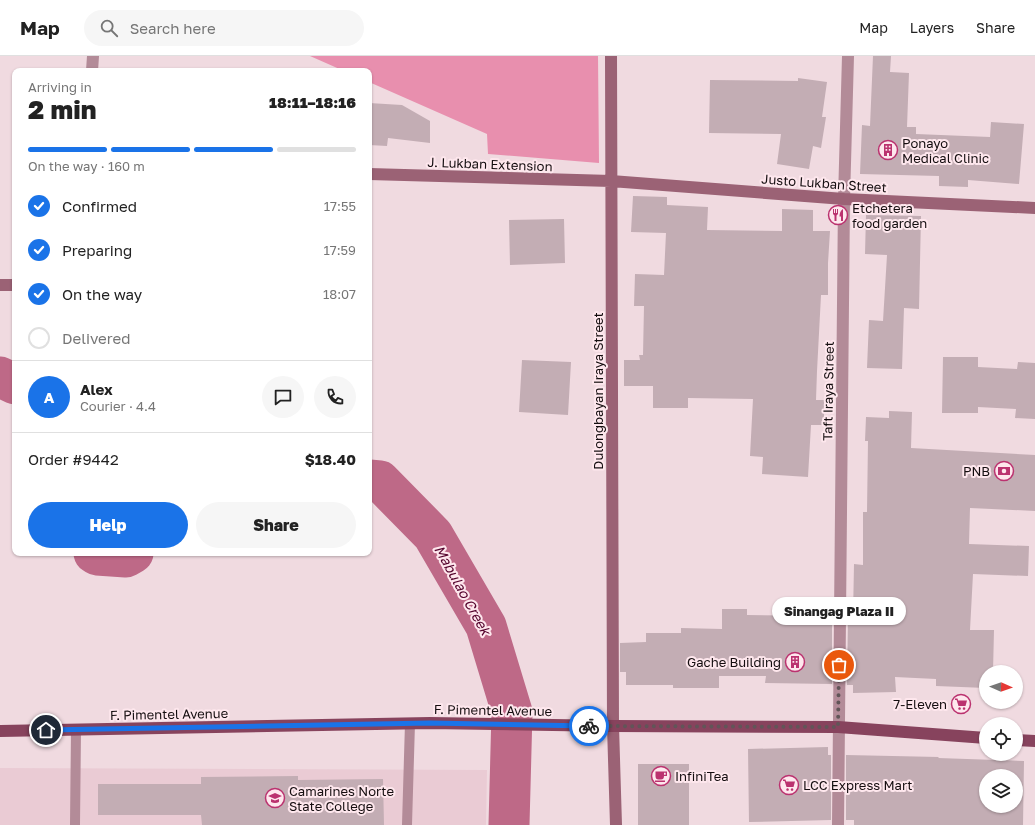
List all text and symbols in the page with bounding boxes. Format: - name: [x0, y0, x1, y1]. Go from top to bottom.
- search box: [84, 10, 364, 46]
- text: Map: [20, 16, 60, 39]
- icon: search: [98, 17, 120, 39]
- text: Search here: [130, 19, 216, 37]
- text: Map: [859, 19, 888, 36]
- text: Layers: [910, 19, 954, 36]
- text: Share: [976, 19, 1015, 36]
- text: Arriving in: [28, 79, 92, 95]
- text: 18:11–18:16: [269, 93, 356, 111]
- text: 2 min: [28, 94, 96, 125]
- place label: Ponayo Medical Clinic: [902, 135, 989, 166]
- building icon: Ponayo Medical Clinic: [877, 139, 899, 161]
- street label: J. Lukban Extension: [427, 154, 553, 174]
- text: On the way · 160 m: [28, 158, 145, 174]
- street label: Justo Lukban Street: [761, 171, 887, 195]
- icon: check: [28, 195, 50, 217]
- text: Confirmed: [62, 197, 137, 215]
- text: 17:55: [324, 198, 356, 214]
- place label: Etchetera food garden: [852, 200, 927, 231]
- restaurant icon: Etchetera food garden: [827, 204, 849, 226]
- icon: check: [28, 239, 50, 261]
- text: Preparing: [62, 241, 132, 259]
- text: 17:59: [323, 242, 356, 258]
- icon: check: [28, 283, 50, 305]
- text: On the way: [62, 285, 142, 303]
- text: 18:07: [323, 286, 356, 302]
- street label: Dulongbayan Iraya Street: [590, 312, 606, 470]
- text: Delivered: [62, 329, 130, 347]
- street label: Taft Iraya Street: [819, 341, 837, 441]
- button: chat: [262, 376, 304, 418]
- button: phone: [314, 376, 356, 418]
- text: Alex: [80, 380, 113, 398]
- text: A: [44, 388, 54, 406]
- text: Courier · 4.4: [80, 398, 156, 414]
- text: Order #9442: [28, 450, 119, 468]
- text: $18.40: [305, 450, 356, 468]
- bank icon: PNB: [993, 460, 1015, 482]
- place label: PNB: [963, 463, 990, 479]
- button: Help: [28, 502, 188, 548]
- button: Share: [196, 502, 356, 548]
- water label: Mabulao Creek: [431, 542, 496, 640]
- callout: Sinangag Plaza II: [772, 597, 906, 625]
- text: Sinangag Plaza II: [784, 603, 894, 619]
- pin: [822, 648, 856, 682]
- building icon: Gache Building: [784, 651, 806, 673]
- place label: Gache Building: [687, 654, 781, 670]
- icon: bag: [828, 654, 850, 676]
- north arrow: [979, 665, 1023, 709]
- map controls: [979, 665, 1023, 813]
- supermarket icon: 7-Eleven: [950, 693, 972, 715]
- place label: 7-Eleven: [893, 696, 947, 712]
- street label: F. Pimentel Avenue: [434, 701, 552, 719]
- street label: F. Pimentel Avenue: [110, 705, 228, 723]
- courier: [569, 706, 609, 746]
- pin: [29, 713, 63, 747]
- icon: bike: [578, 715, 600, 737]
- button: locate: [979, 717, 1023, 761]
- icon: home: [35, 719, 57, 741]
- cafe icon: InfiniTea: [650, 765, 672, 787]
- place label: InfiniTea: [675, 768, 729, 784]
- button: layers: [979, 769, 1023, 813]
- supermarket icon: LCC Express Mart: [778, 774, 800, 796]
- place label: LCC Express Mart: [803, 777, 912, 793]
- place label: Camarines Norte State College: [289, 783, 394, 814]
- school or university icon: Camarines Norte State College: [264, 787, 286, 809]

